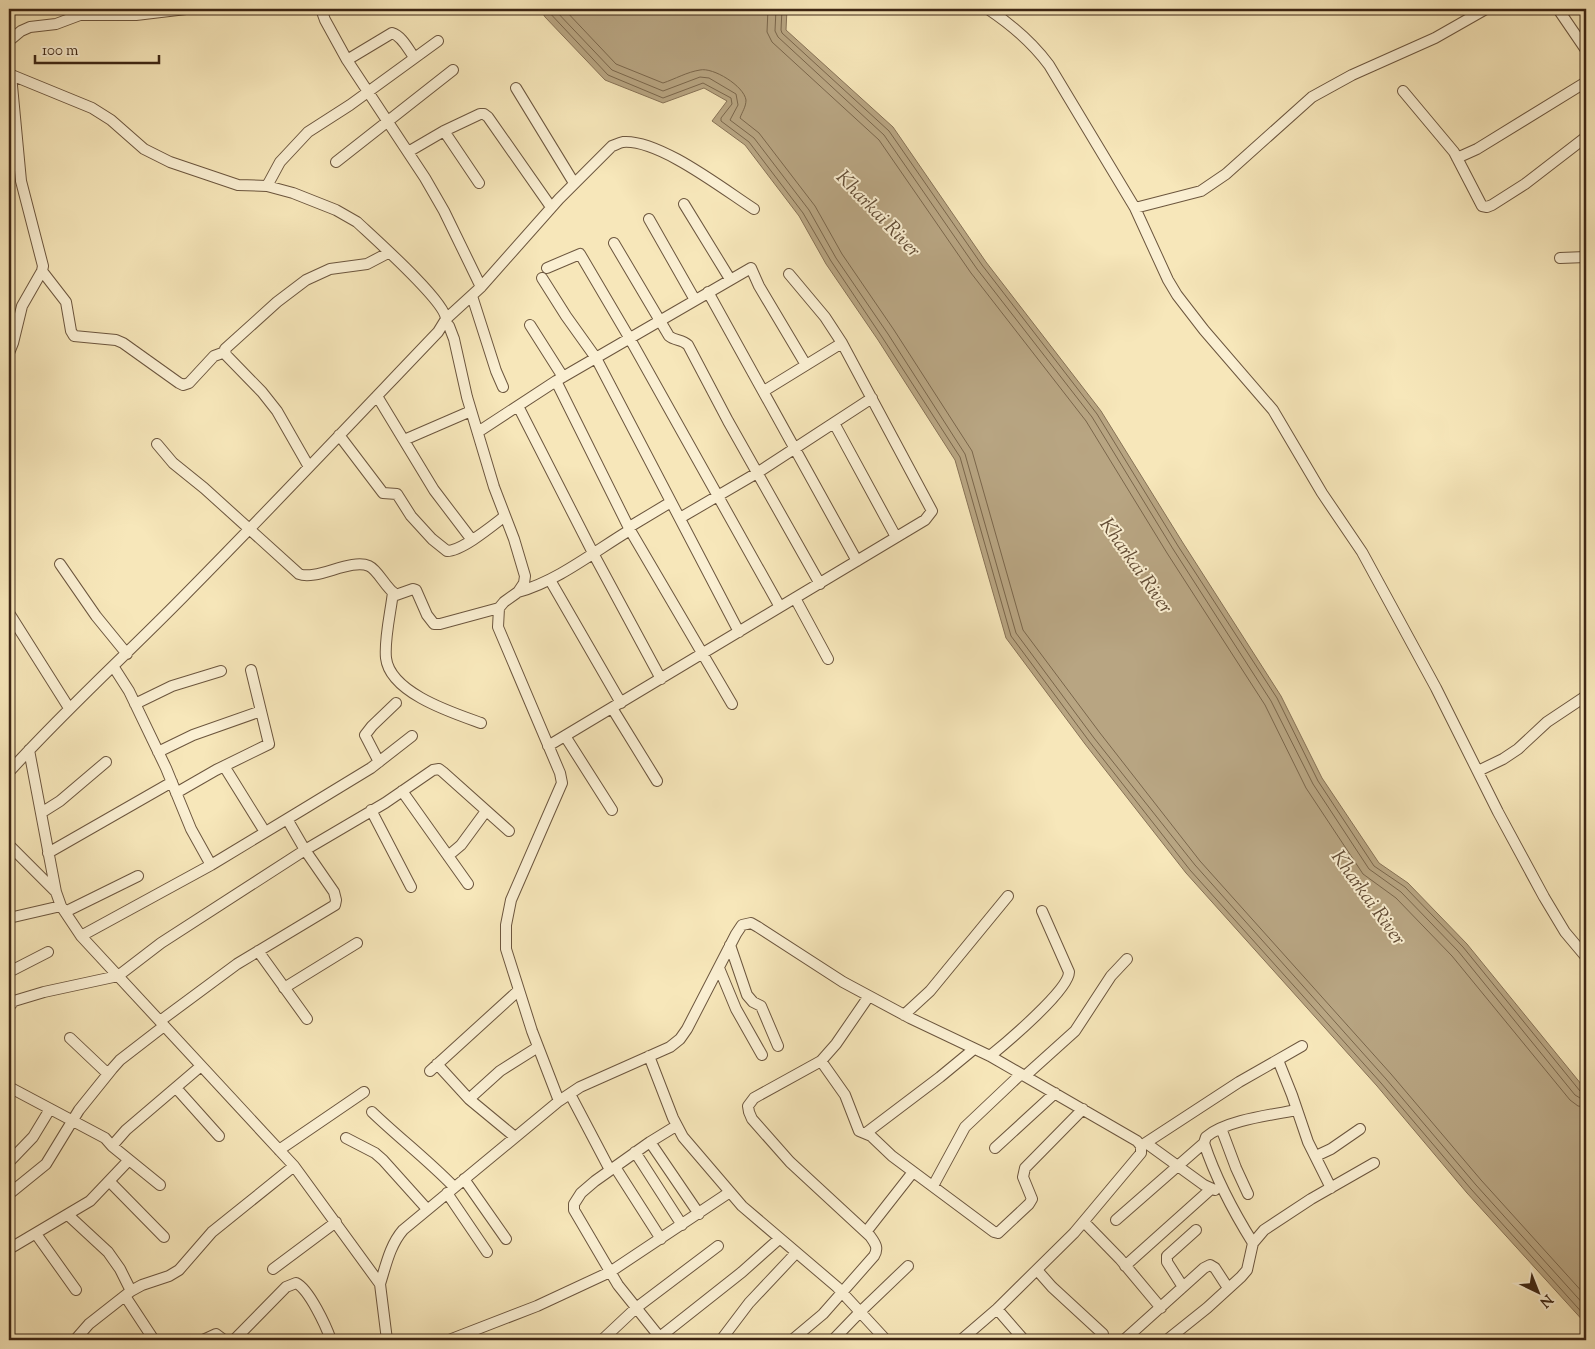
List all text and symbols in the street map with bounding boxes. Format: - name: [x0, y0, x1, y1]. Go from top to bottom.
- scale bar: [35, 32, 159, 64]
- text: 100 m: [42, 41, 79, 62]
- water label: Kharkai River: [828, 165, 926, 265]
- water label: Kharkai River: [1091, 513, 1179, 620]
- water label: Kharkai River: [1323, 845, 1411, 952]
- north arrow: [1512, 1266, 1562, 1316]
- text: N: [1535, 1289, 1556, 1311]

